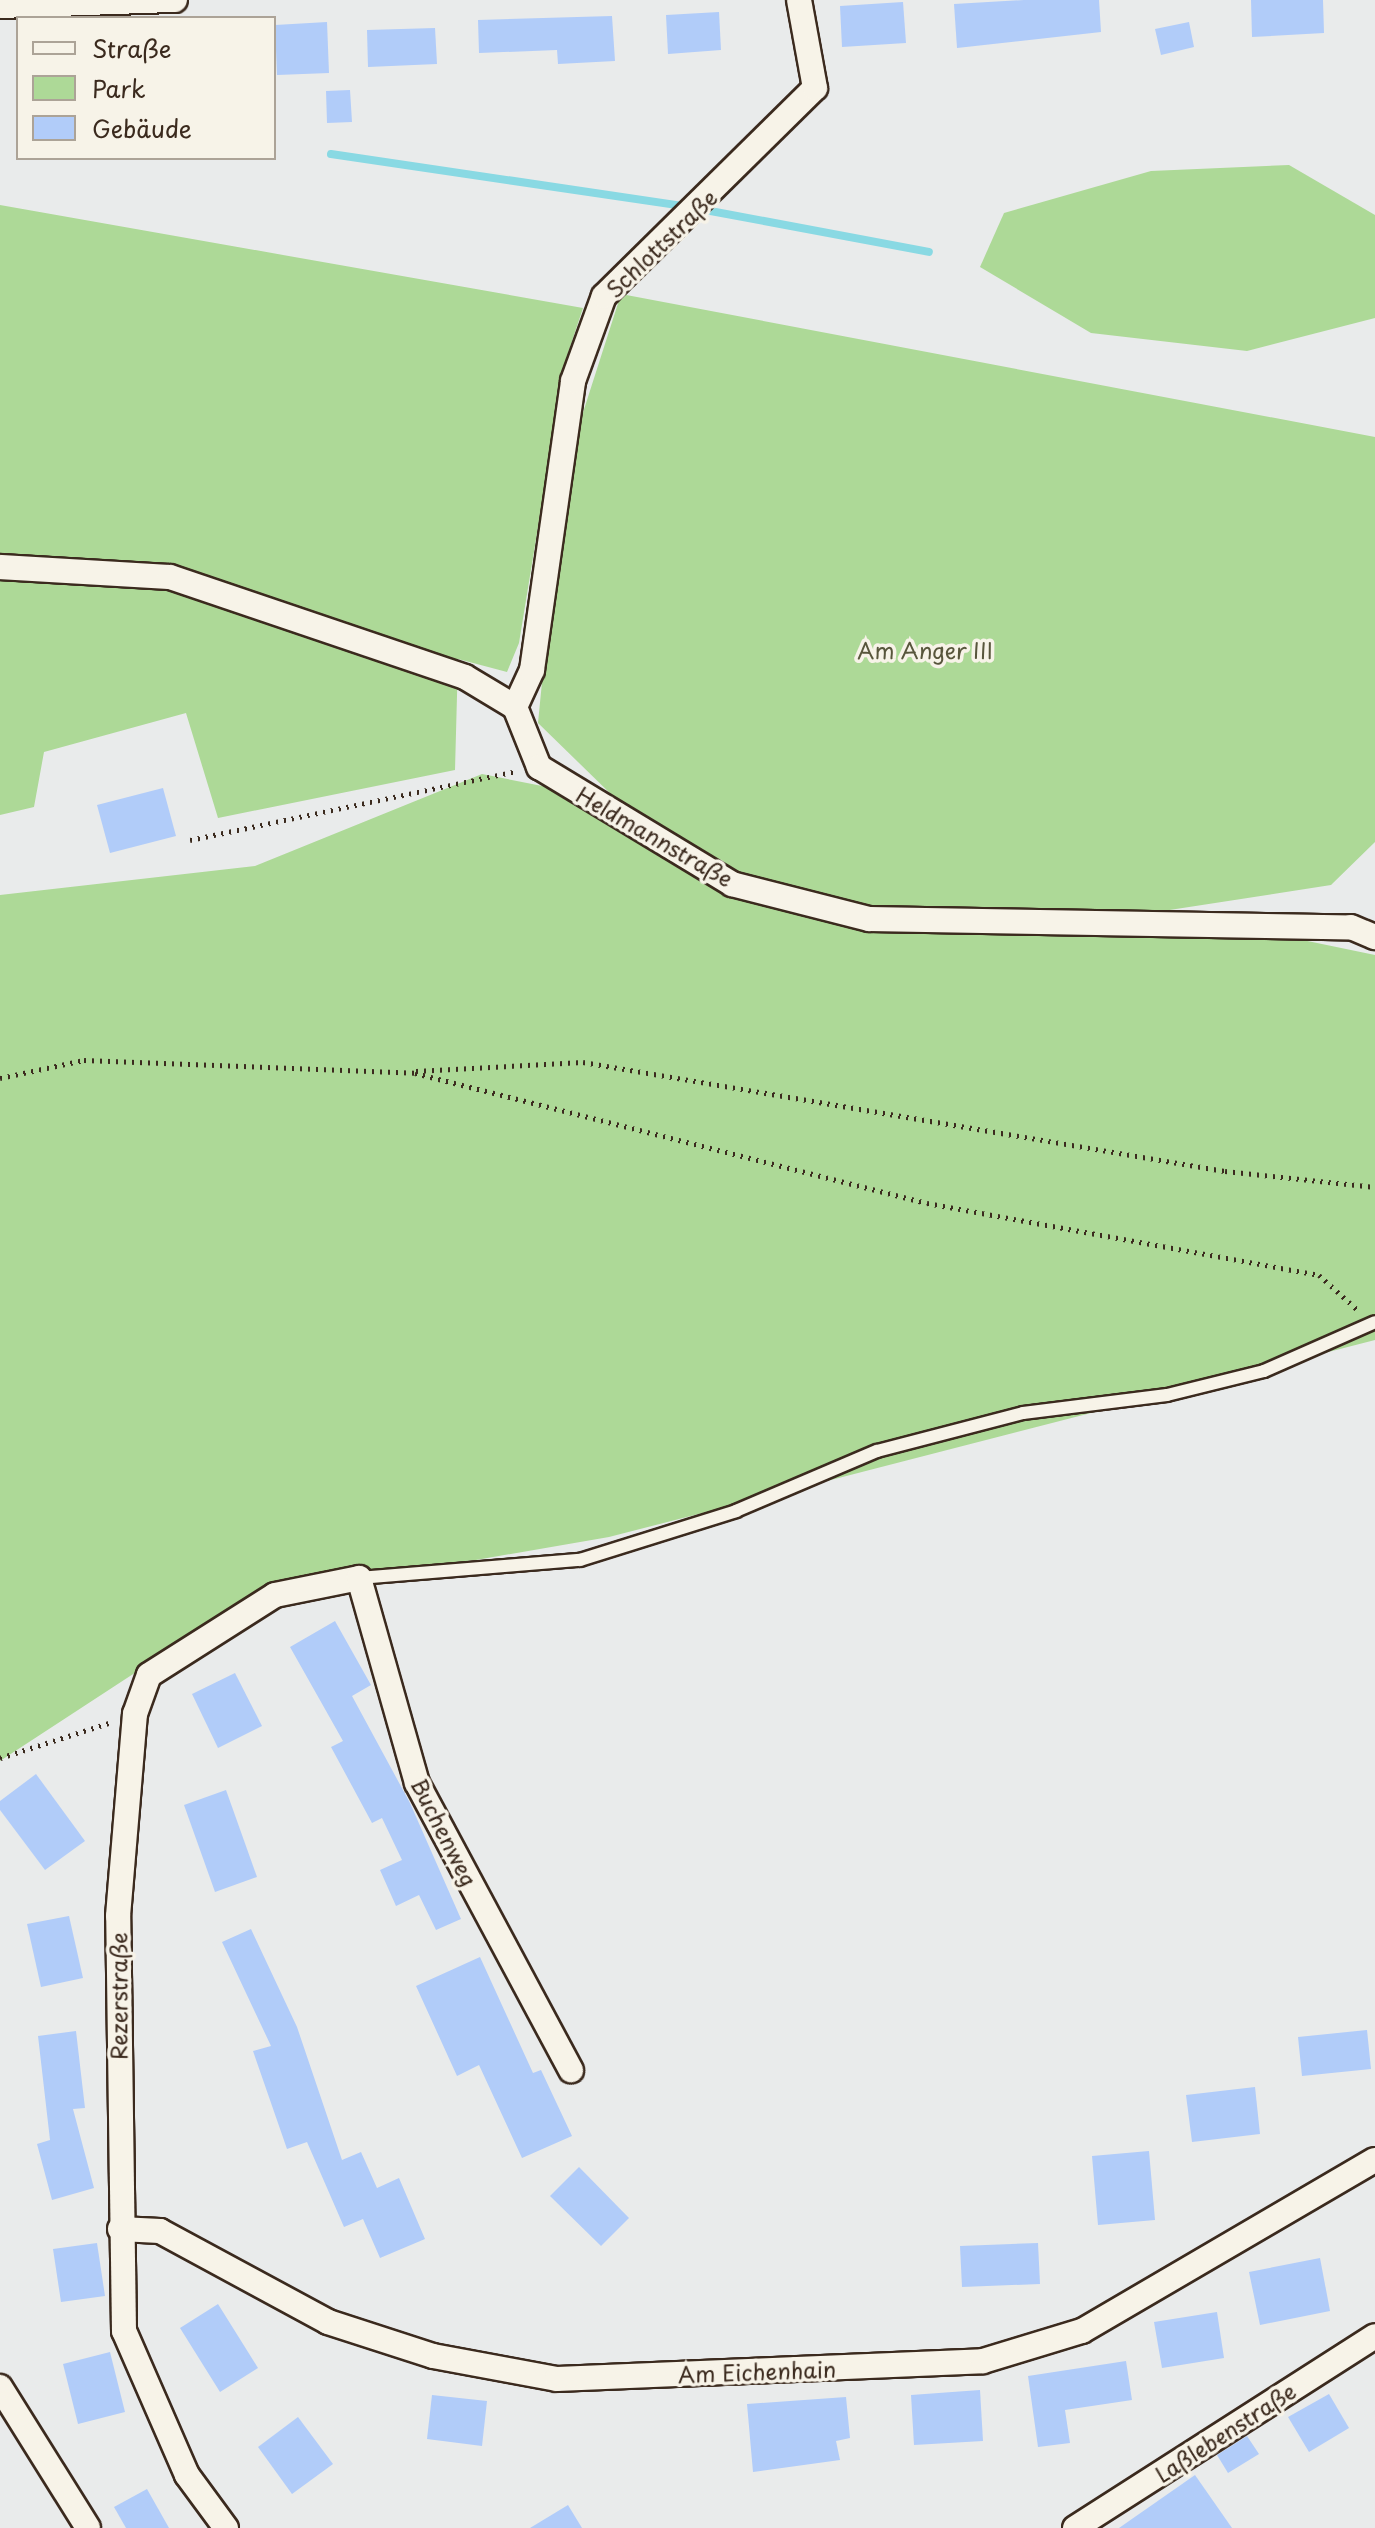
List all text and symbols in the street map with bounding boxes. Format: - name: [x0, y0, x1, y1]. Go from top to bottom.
- legend: [16, 16, 276, 160]
- text: Straße: [92, 30, 171, 66]
- text: Park: [92, 70, 146, 106]
- text: Gebäude: [92, 110, 192, 146]
- street label: Schlottstraße: [600, 184, 722, 302]
- park label: Am Anger III: [857, 637, 993, 663]
- street label: Heldmannstraße: [572, 780, 738, 892]
- street label: Buchenweg: [407, 1774, 483, 1890]
- street label: Rezerstraße: [105, 1932, 131, 2060]
- street label: Am Eichenhain: [677, 2355, 837, 2387]
- street label: Laßlebenstraße: [1150, 2377, 1300, 2487]

